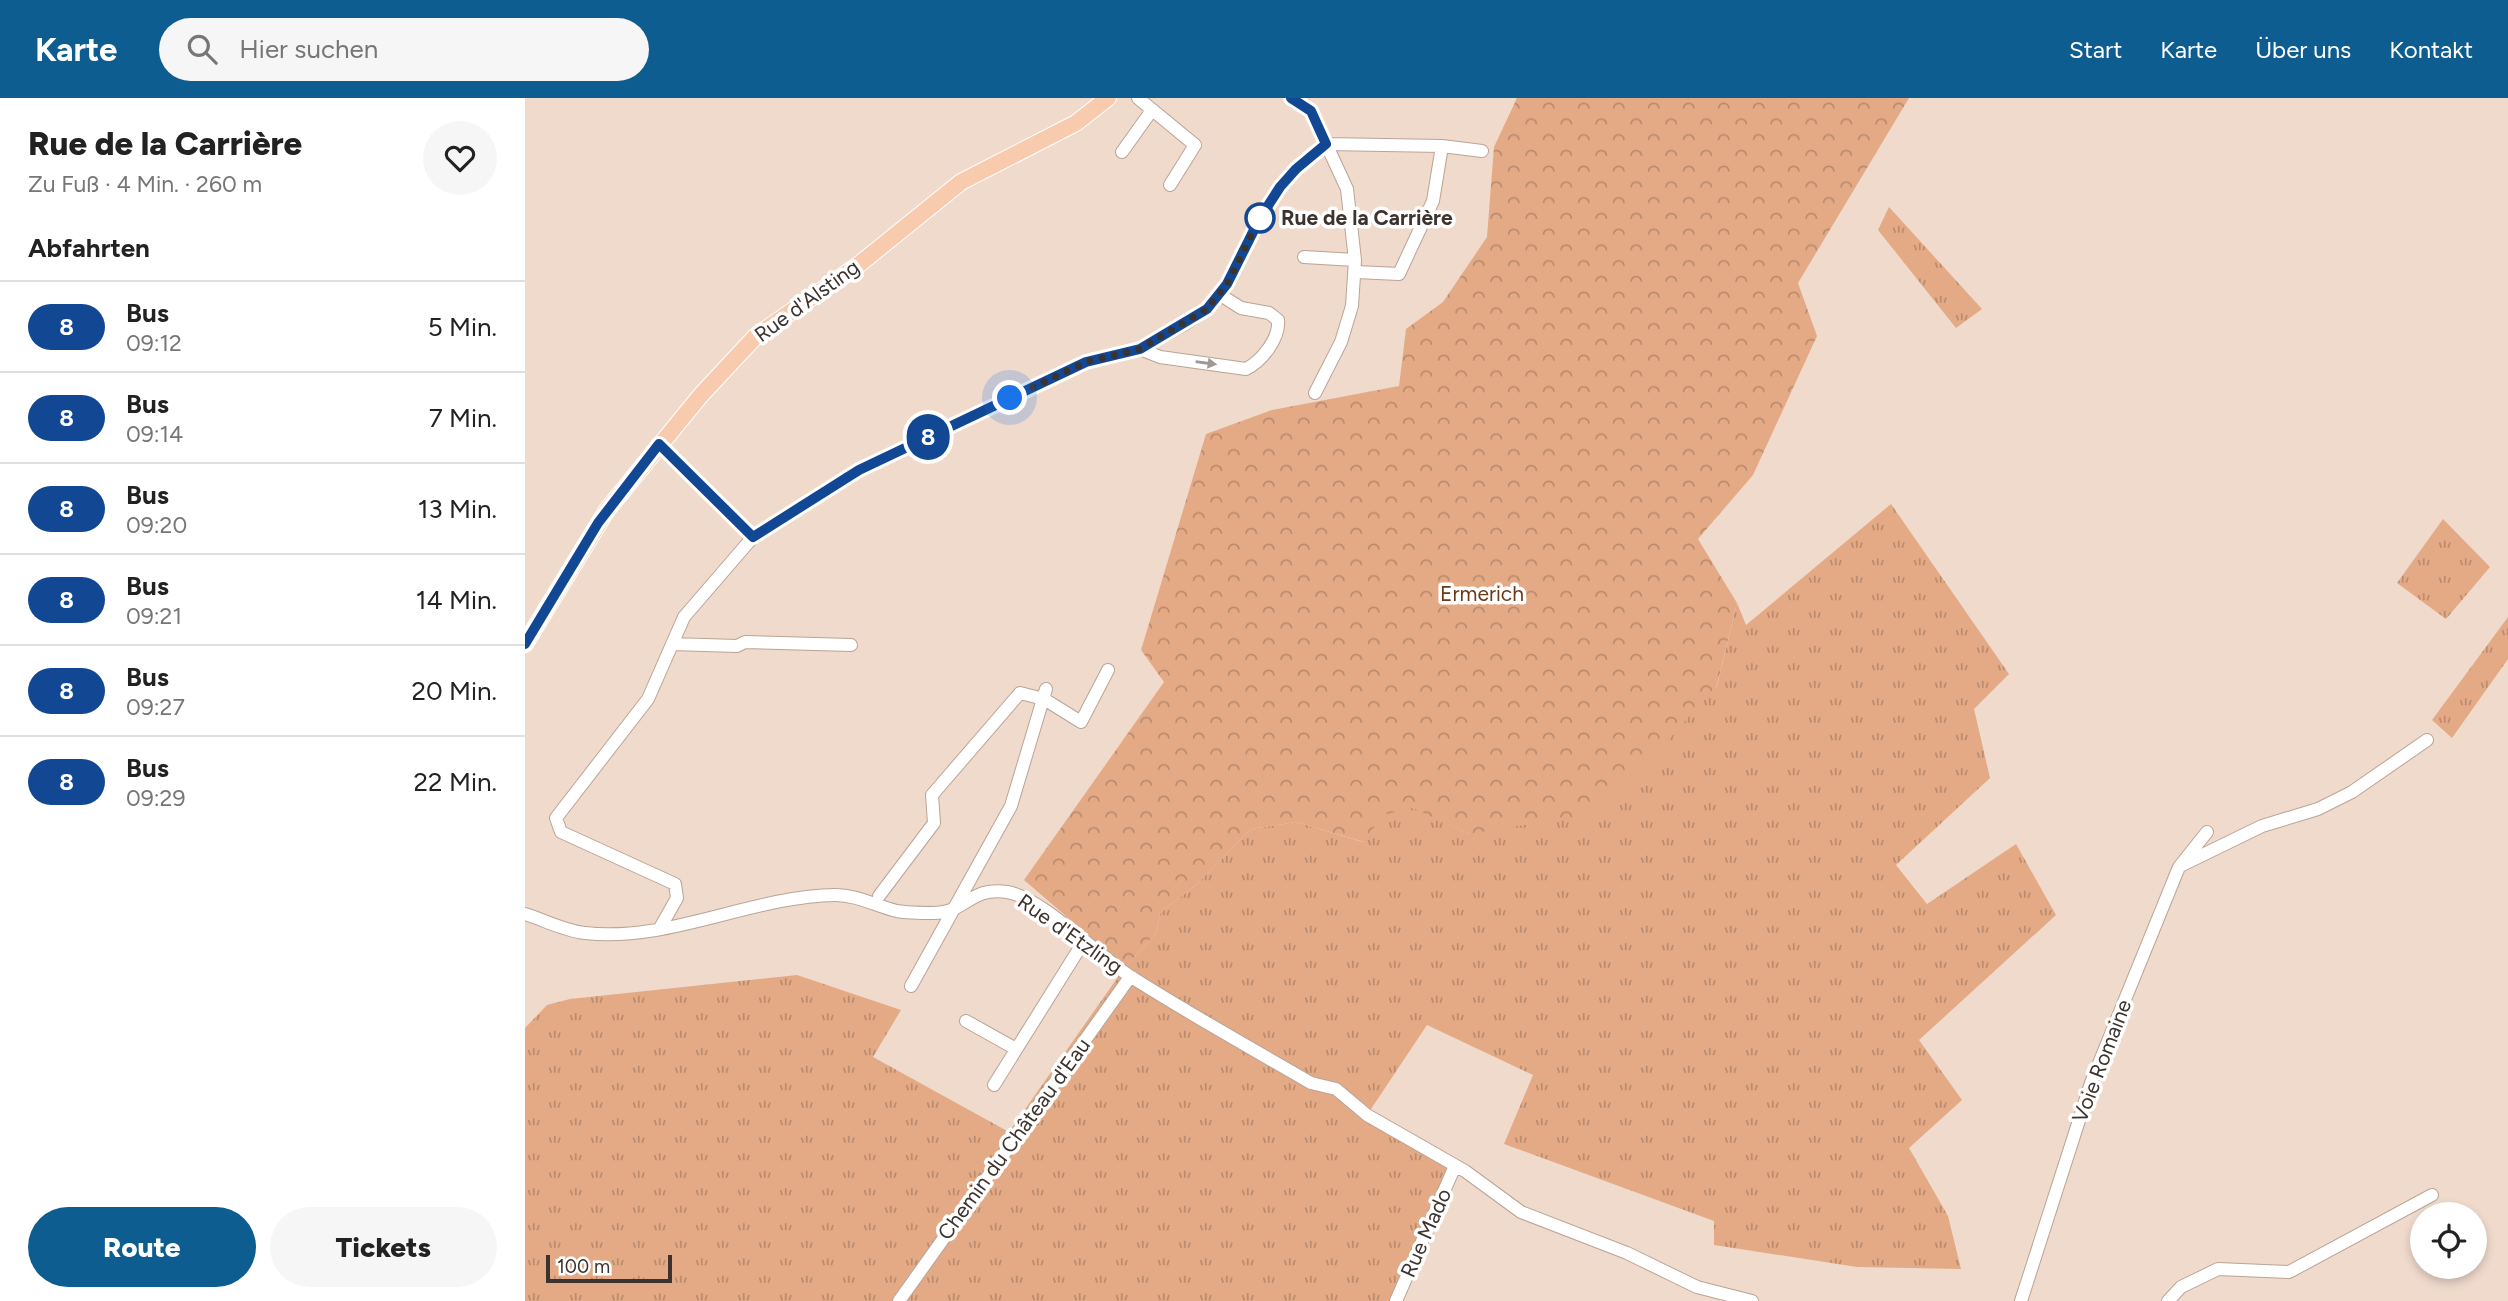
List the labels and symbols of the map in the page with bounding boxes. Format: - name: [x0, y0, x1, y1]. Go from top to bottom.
- marker: Rue de la Carrière: [1245, 203, 1275, 233]
- place label: Rue de la Carrière: [1281, 205, 1453, 230]
- street label: Rue d'Alsting: [749, 254, 864, 347]
- one-way arrow: [1196, 358, 1218, 369]
- your location: [992, 380, 1027, 415]
- line badge: 8: [905, 414, 951, 460]
- park label: Ermerich: [1440, 581, 1524, 606]
- street label: Rue d'Etzling: [1013, 888, 1128, 979]
- street label: Voie Romaine: [2067, 996, 2136, 1126]
- street label: Chemin du Château d'Eau: [932, 1033, 1095, 1244]
- street label: Rue Mado: [1395, 1185, 1456, 1281]
- scale bar: [546, 1252, 672, 1284]

